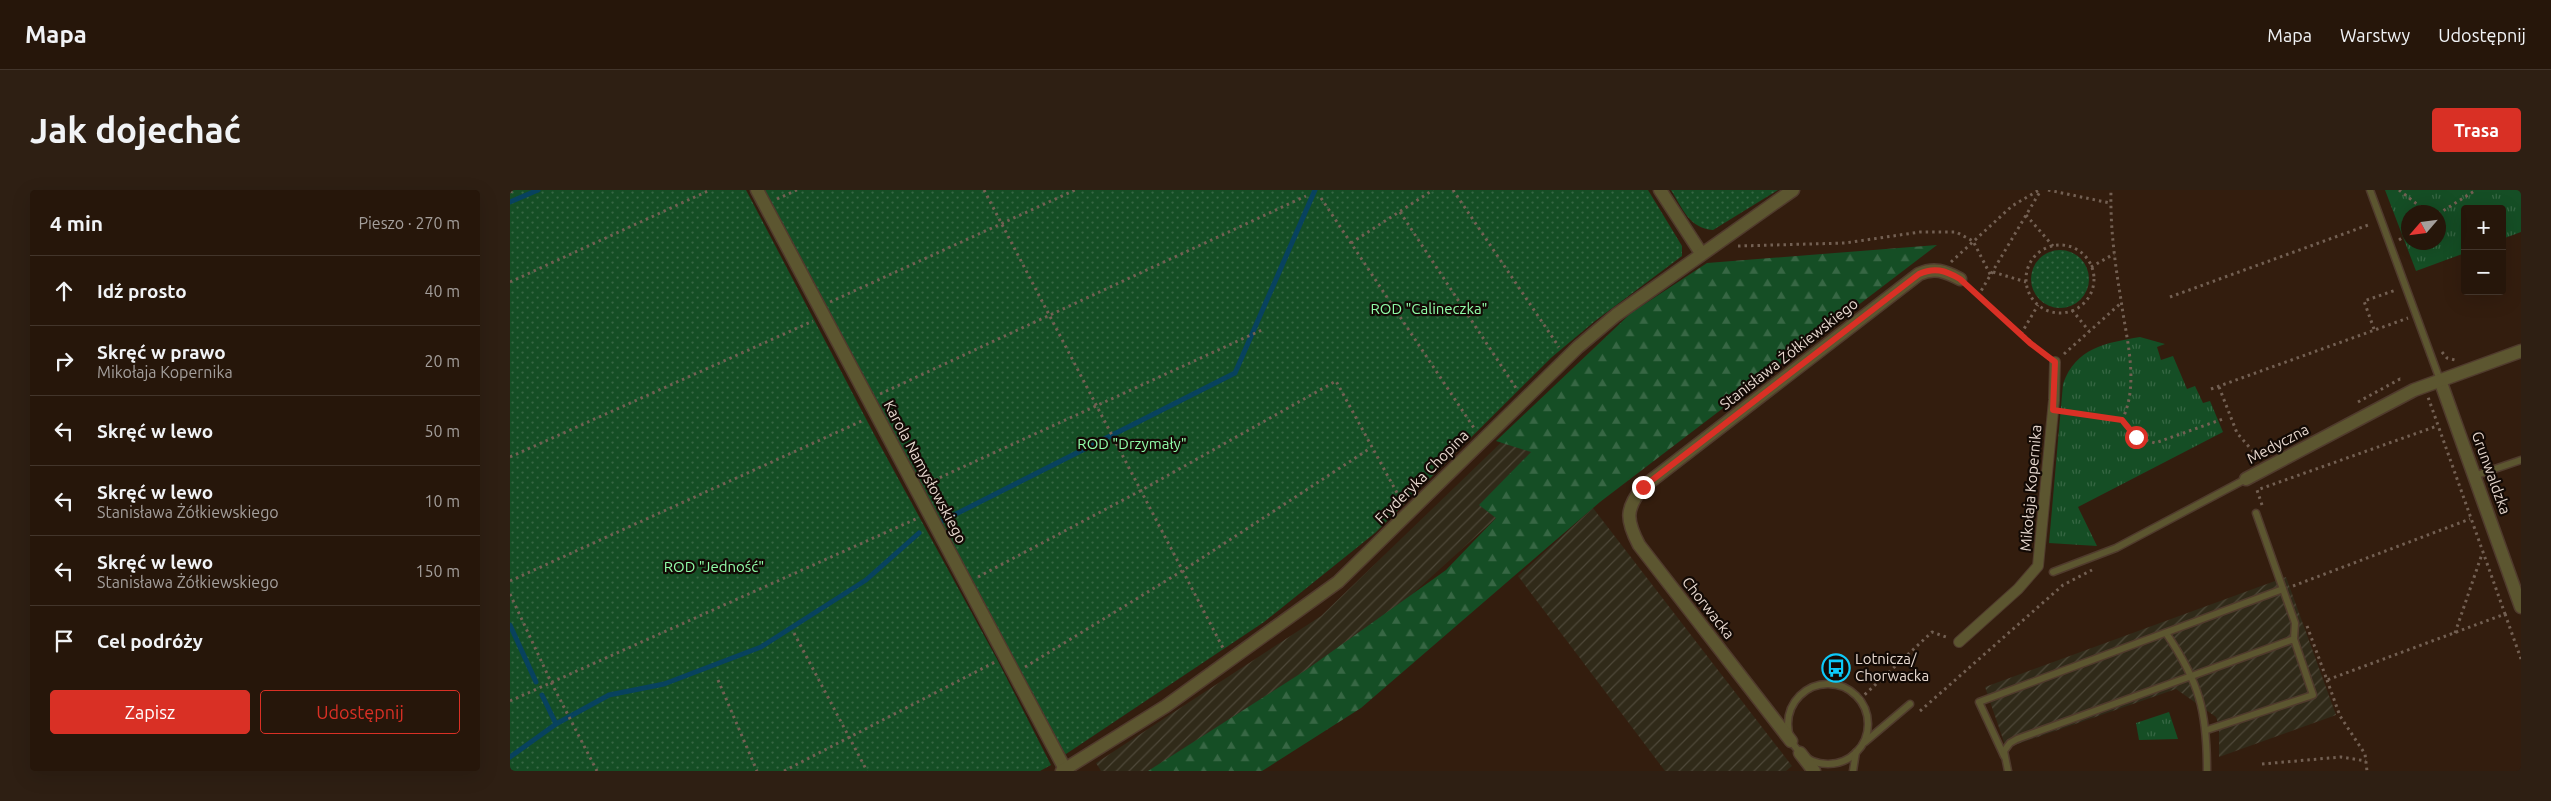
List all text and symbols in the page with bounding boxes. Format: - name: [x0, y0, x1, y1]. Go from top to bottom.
- text: Mapa: [25, 21, 87, 48]
- text: Mapa: [2267, 25, 2312, 45]
- text: Warstwy: [2340, 25, 2410, 45]
- text: Udostępnij: [2438, 25, 2526, 45]
- button: Trasa: [2432, 108, 2521, 152]
- text: Jak dojechać: [30, 110, 241, 150]
- north arrow: [2401, 205, 2446, 250]
- map controls: [2461, 205, 2506, 295]
- button: +: [2461, 205, 2506, 250]
- text: 4 min: [50, 211, 103, 235]
- text: Pieszo · 270 m: [358, 214, 460, 232]
- button: −: [2461, 250, 2506, 295]
- icon: ahead: [50, 277, 78, 305]
- text: Idź prosto: [97, 280, 187, 302]
- text: 40 m: [424, 282, 460, 300]
- street label: Stanisława Żółkiewskiego: [1716, 294, 1861, 413]
- park label: ROD "Calineczka": [1370, 300, 1488, 317]
- text: Skręć w prawo: [97, 341, 226, 363]
- icon: right: [50, 347, 78, 375]
- text: 20 m: [424, 352, 460, 370]
- text: Mikołaja Kopernika: [97, 363, 233, 381]
- street label: Karola Namysłowskiego: [881, 397, 970, 546]
- icon: left: [50, 417, 78, 445]
- text: Skręć w lewo: [97, 420, 213, 442]
- street label: Medyczna: [2244, 420, 2312, 467]
- text: 50 m: [424, 422, 460, 440]
- street label: Mikołaja Kopernika: [2016, 424, 2045, 552]
- street label: Fryderyka Chopina: [1371, 426, 1472, 527]
- route start: [2125, 426, 2148, 449]
- street label: Grunwaldzka: [2469, 429, 2514, 517]
- park label: ROD "Drzymały": [1077, 435, 1187, 452]
- route end: [1632, 476, 1655, 499]
- text: Skręć w lewo: [97, 481, 213, 503]
- icon: left: [50, 487, 78, 515]
- text: 10 m: [424, 492, 460, 510]
- text: Stanisława Żółkiewskiego: [97, 503, 279, 521]
- text: Skręć w lewo: [97, 551, 213, 573]
- icon: left: [50, 557, 78, 585]
- park label: ROD "Jedność": [664, 558, 764, 575]
- text: 150 m: [415, 562, 460, 580]
- text: Stanisława Żółkiewskiego: [97, 573, 279, 591]
- street label: Chorwacka: [1679, 573, 1738, 642]
- icon: arrive: [50, 627, 78, 655]
- text: Cel podróży: [97, 630, 203, 652]
- place label: Lotnicza/ Chorwacka: [1855, 650, 1929, 684]
- bus stop icon: Lotnicza/ Chorwacka: [1821, 653, 1851, 683]
- button: Zapisz: [50, 690, 250, 734]
- button: Udostępnij: [260, 690, 460, 734]

